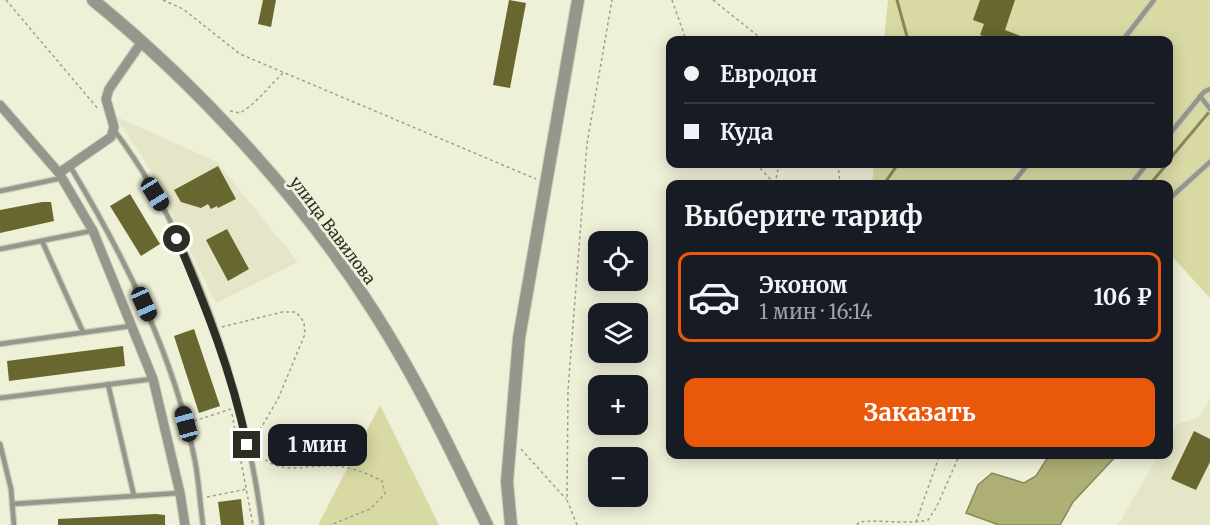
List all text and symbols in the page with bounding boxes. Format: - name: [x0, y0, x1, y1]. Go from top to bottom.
- text: Евродон: [720, 60, 817, 88]
- text: Куда: [720, 118, 773, 146]
- street label: улица Вавилова: [286, 172, 380, 288]
- car: [138, 174, 172, 214]
- text: Выберите тариф: [684, 199, 923, 233]
- route start: [163, 225, 190, 252]
- map controls: [588, 231, 648, 507]
- button: locate: [588, 231, 648, 291]
- icon: car: [687, 270, 741, 324]
- text: Эконом: [759, 271, 847, 299]
- text: 106 ₽: [1094, 283, 1152, 311]
- car: [128, 284, 160, 324]
- text: 1 мин · 16:14: [759, 299, 872, 324]
- button: layers: [588, 303, 648, 363]
- button: +: [588, 375, 648, 435]
- button: Заказать: [684, 378, 1155, 447]
- car: [173, 404, 199, 444]
- callout: 1 мин: [268, 424, 367, 466]
- route end: [233, 431, 260, 458]
- text: 1 мин: [288, 432, 347, 457]
- button: −: [588, 447, 648, 507]

